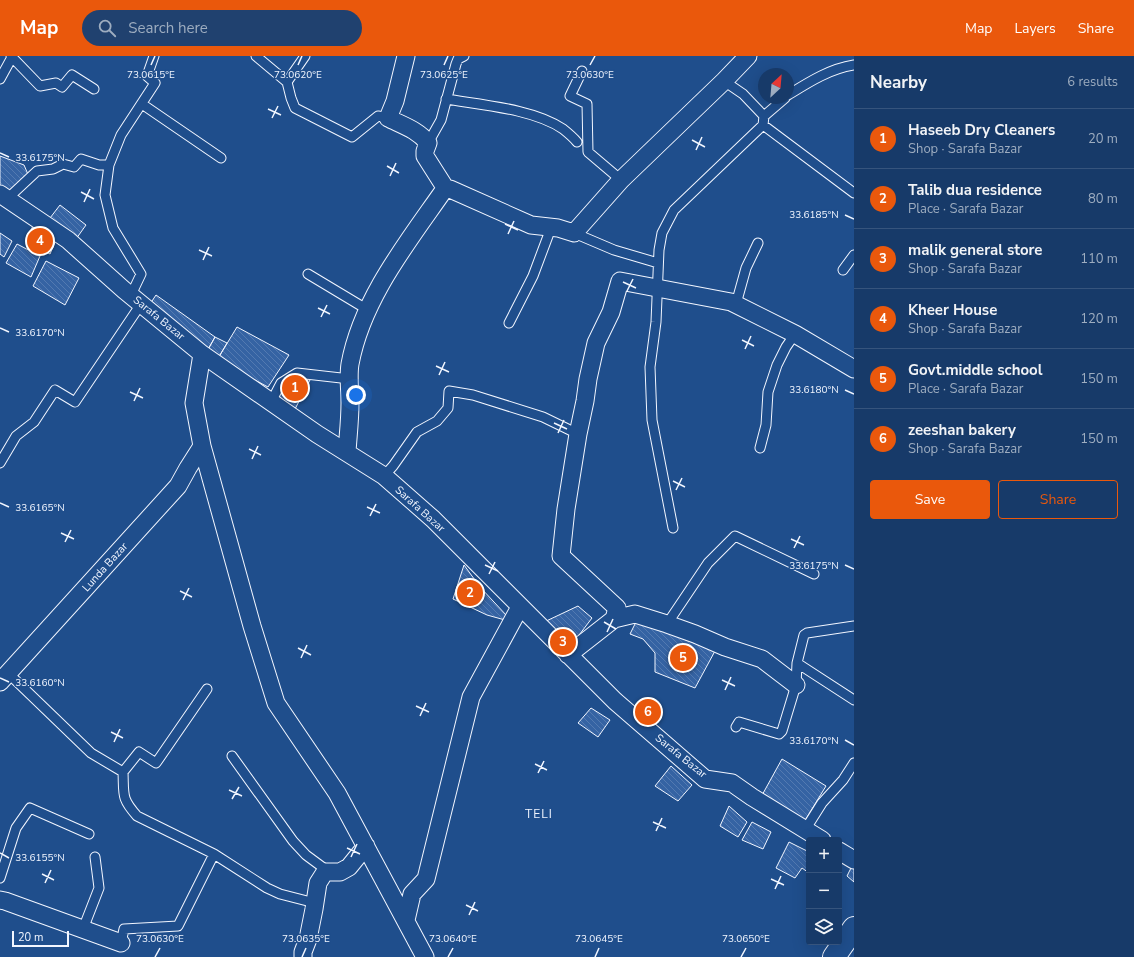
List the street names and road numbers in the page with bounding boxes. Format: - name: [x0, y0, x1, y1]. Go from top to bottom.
- street label: Sarafa Bazar: [130, 292, 188, 344]
- street label: Sarafa Bazar: [392, 482, 448, 536]
- street label: Lunda Bazar: [79, 539, 131, 595]
- street label: Sarafa Bazar: [652, 730, 710, 782]

